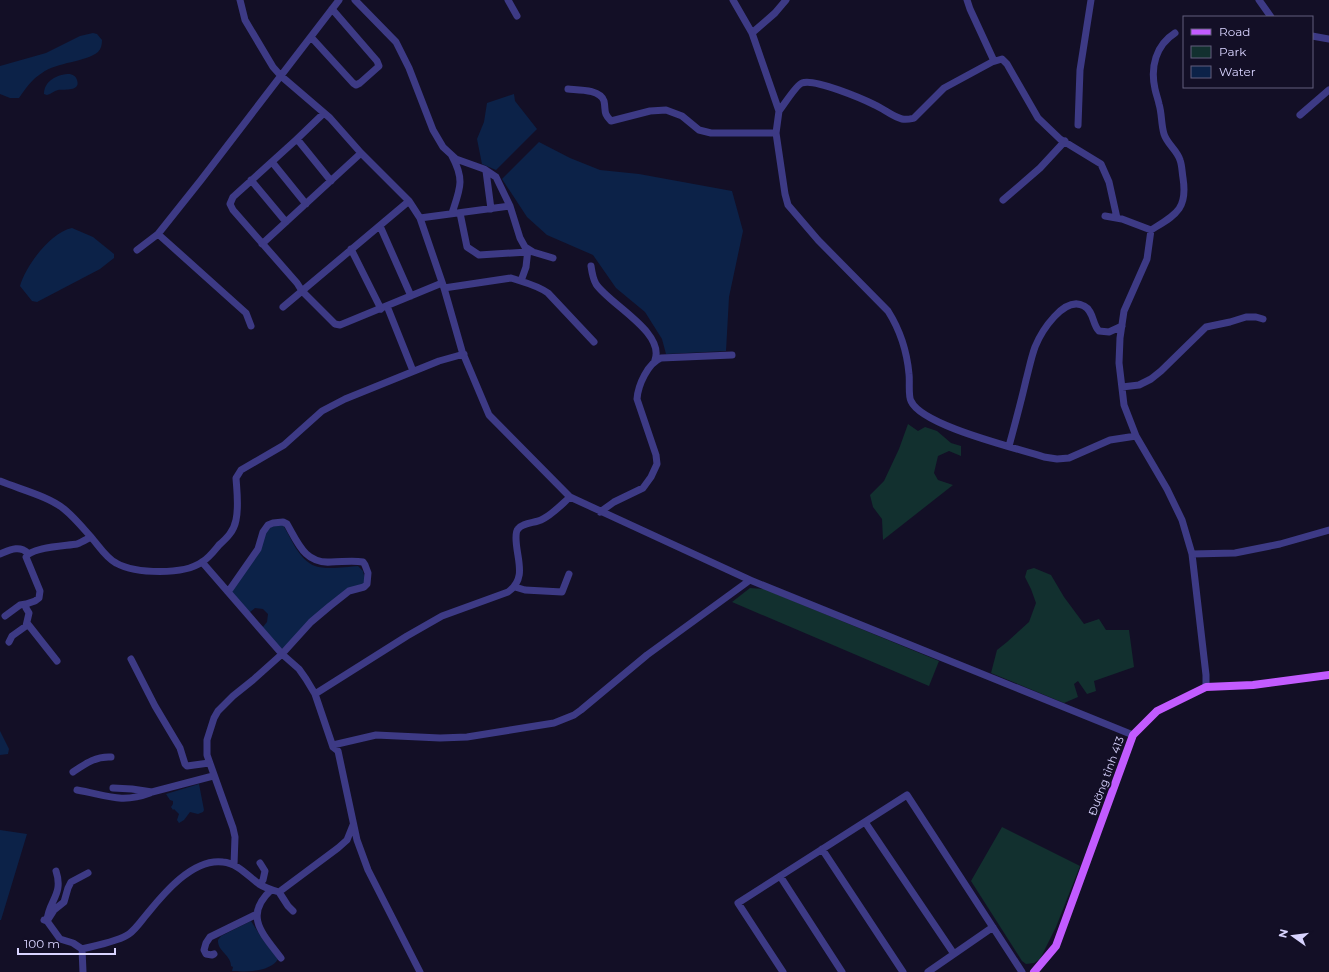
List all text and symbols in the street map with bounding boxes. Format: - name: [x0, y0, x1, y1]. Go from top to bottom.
- legend: [1183, 16, 1313, 88]
- text: Road: [1219, 24, 1250, 39]
- text: Park: [1219, 44, 1247, 59]
- text: Water: [1219, 64, 1256, 79]
- street label: Đường tỉnh 413: [1085, 734, 1127, 818]
- north arrow: [1273, 916, 1313, 956]
- text: N: [1275, 928, 1291, 940]
- scale bar: [18, 930, 115, 956]
- text: 100 m: [24, 936, 60, 951]

